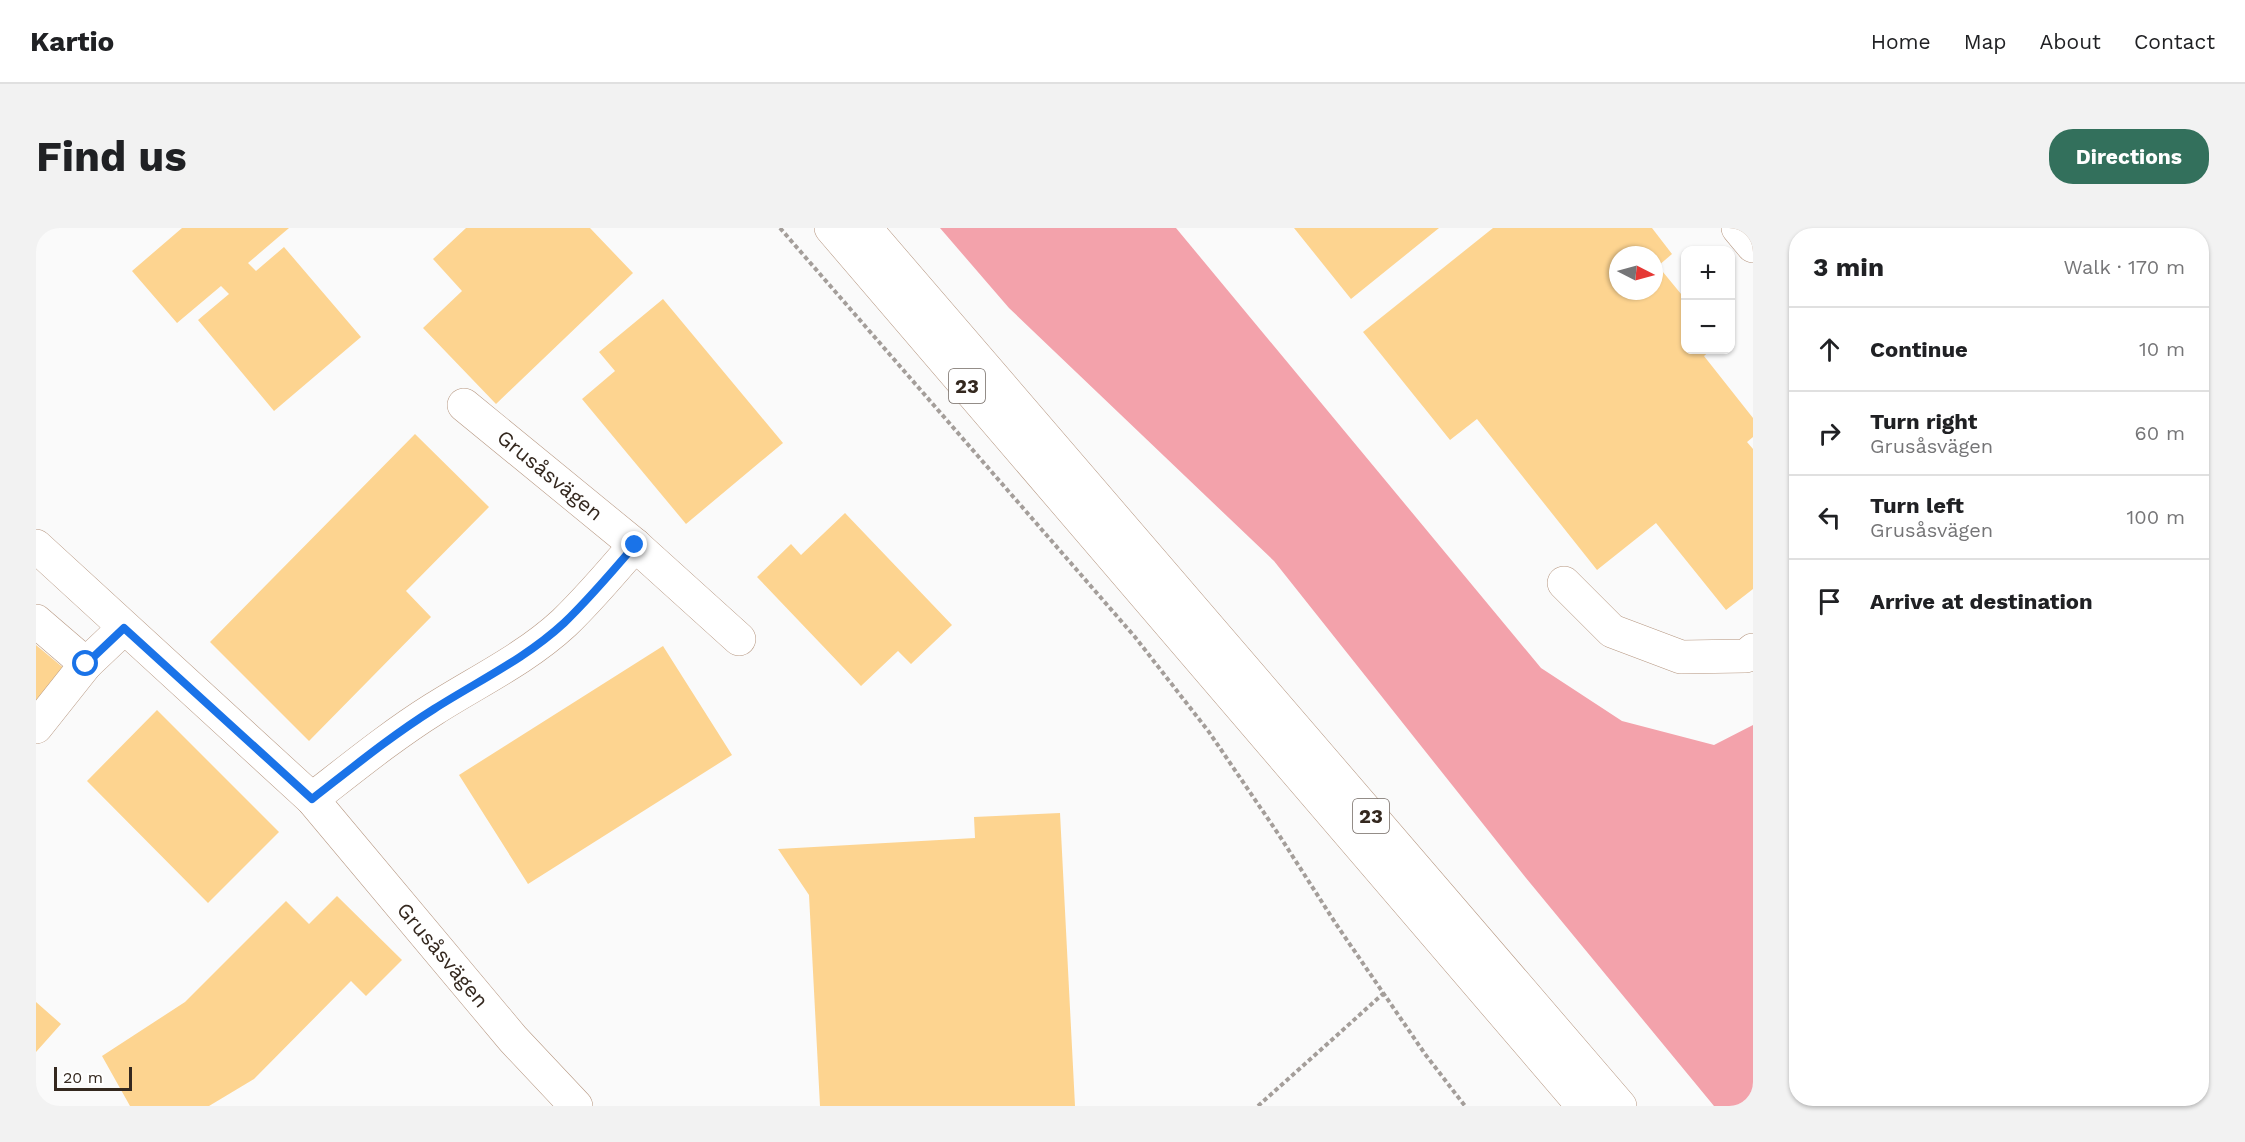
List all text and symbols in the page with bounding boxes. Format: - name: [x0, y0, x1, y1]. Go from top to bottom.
- text: Kartio: [30, 25, 114, 58]
- text: Home: [1871, 29, 1931, 54]
- text: Map: [1964, 29, 2007, 54]
- text: About: [2040, 29, 2101, 54]
- text: Contact: [2134, 29, 2215, 54]
- button: Directions: [2049, 129, 2209, 184]
- text: Find us: [36, 132, 187, 181]
- north arrow: [1609, 246, 1663, 300]
- map controls: [1681, 246, 1735, 354]
- button: +: [1681, 246, 1735, 300]
- text: 3 min: [1813, 252, 1884, 282]
- text: Walk · 170 m: [2064, 255, 2185, 279]
- button: −: [1681, 300, 1735, 354]
- icon: ahead: [1813, 333, 1846, 366]
- text: Continue: [1870, 337, 1968, 362]
- text: 10 m: [2139, 337, 2185, 361]
- road number: 23: [949, 369, 985, 403]
- text: Turn right: [1870, 409, 1977, 434]
- icon: right: [1813, 417, 1846, 450]
- text: 60 m: [2135, 421, 2185, 445]
- street label: Grusåsvägen: [492, 424, 608, 526]
- text: Grusåsvägen: [1870, 434, 1993, 458]
- text: Turn left: [1870, 493, 1964, 518]
- icon: left: [1813, 501, 1846, 534]
- text: 100 m: [2126, 505, 2185, 529]
- text: Grusåsvägen: [1870, 518, 1993, 542]
- route end: [621, 531, 647, 557]
- icon: arrive: [1813, 585, 1846, 618]
- text: Arrive at destination: [1870, 589, 2093, 614]
- route start: [72, 650, 98, 676]
- road number: 23: [1353, 799, 1389, 833]
- street label: Grusåsvägen: [392, 897, 494, 1012]
- scale bar: [54, 1064, 132, 1092]
- text: 20 m: [63, 1068, 103, 1087]

